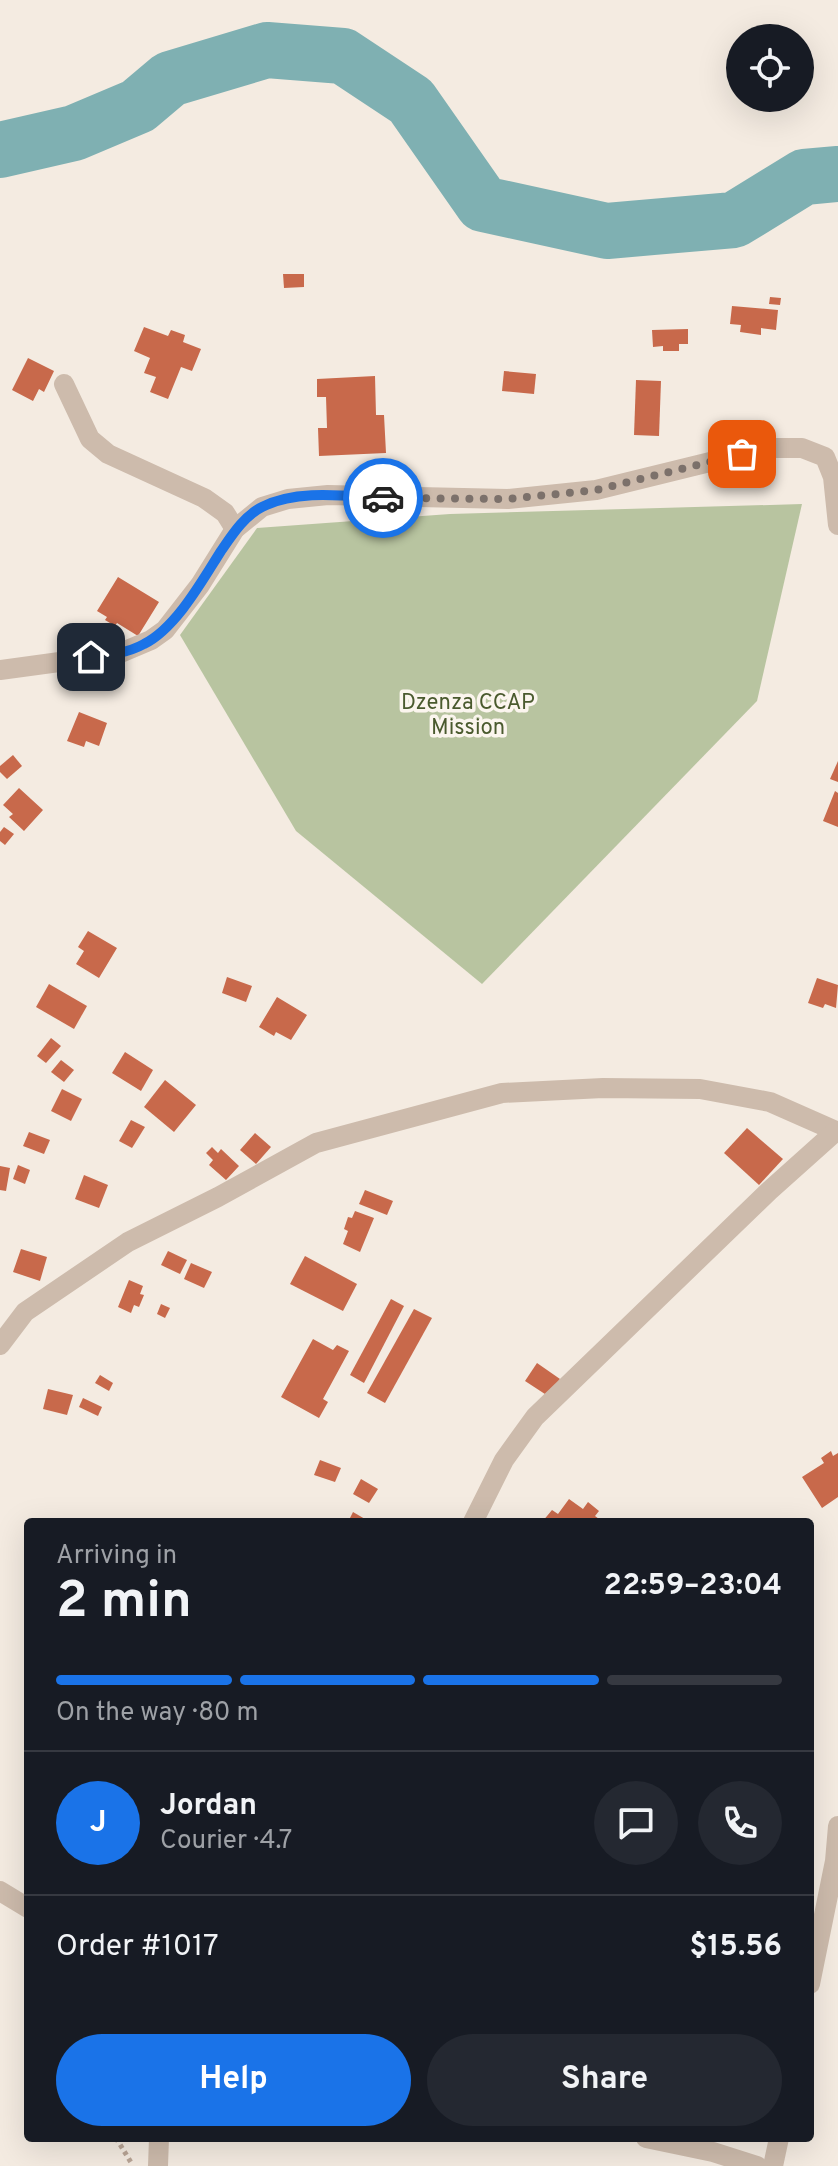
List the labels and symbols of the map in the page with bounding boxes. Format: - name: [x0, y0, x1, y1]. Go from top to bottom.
- pin: [708, 420, 776, 488]
- courier: [343, 458, 423, 538]
- pin: [57, 623, 125, 691]
- park label: Dzenza CCAP Mission: [401, 690, 535, 742]

